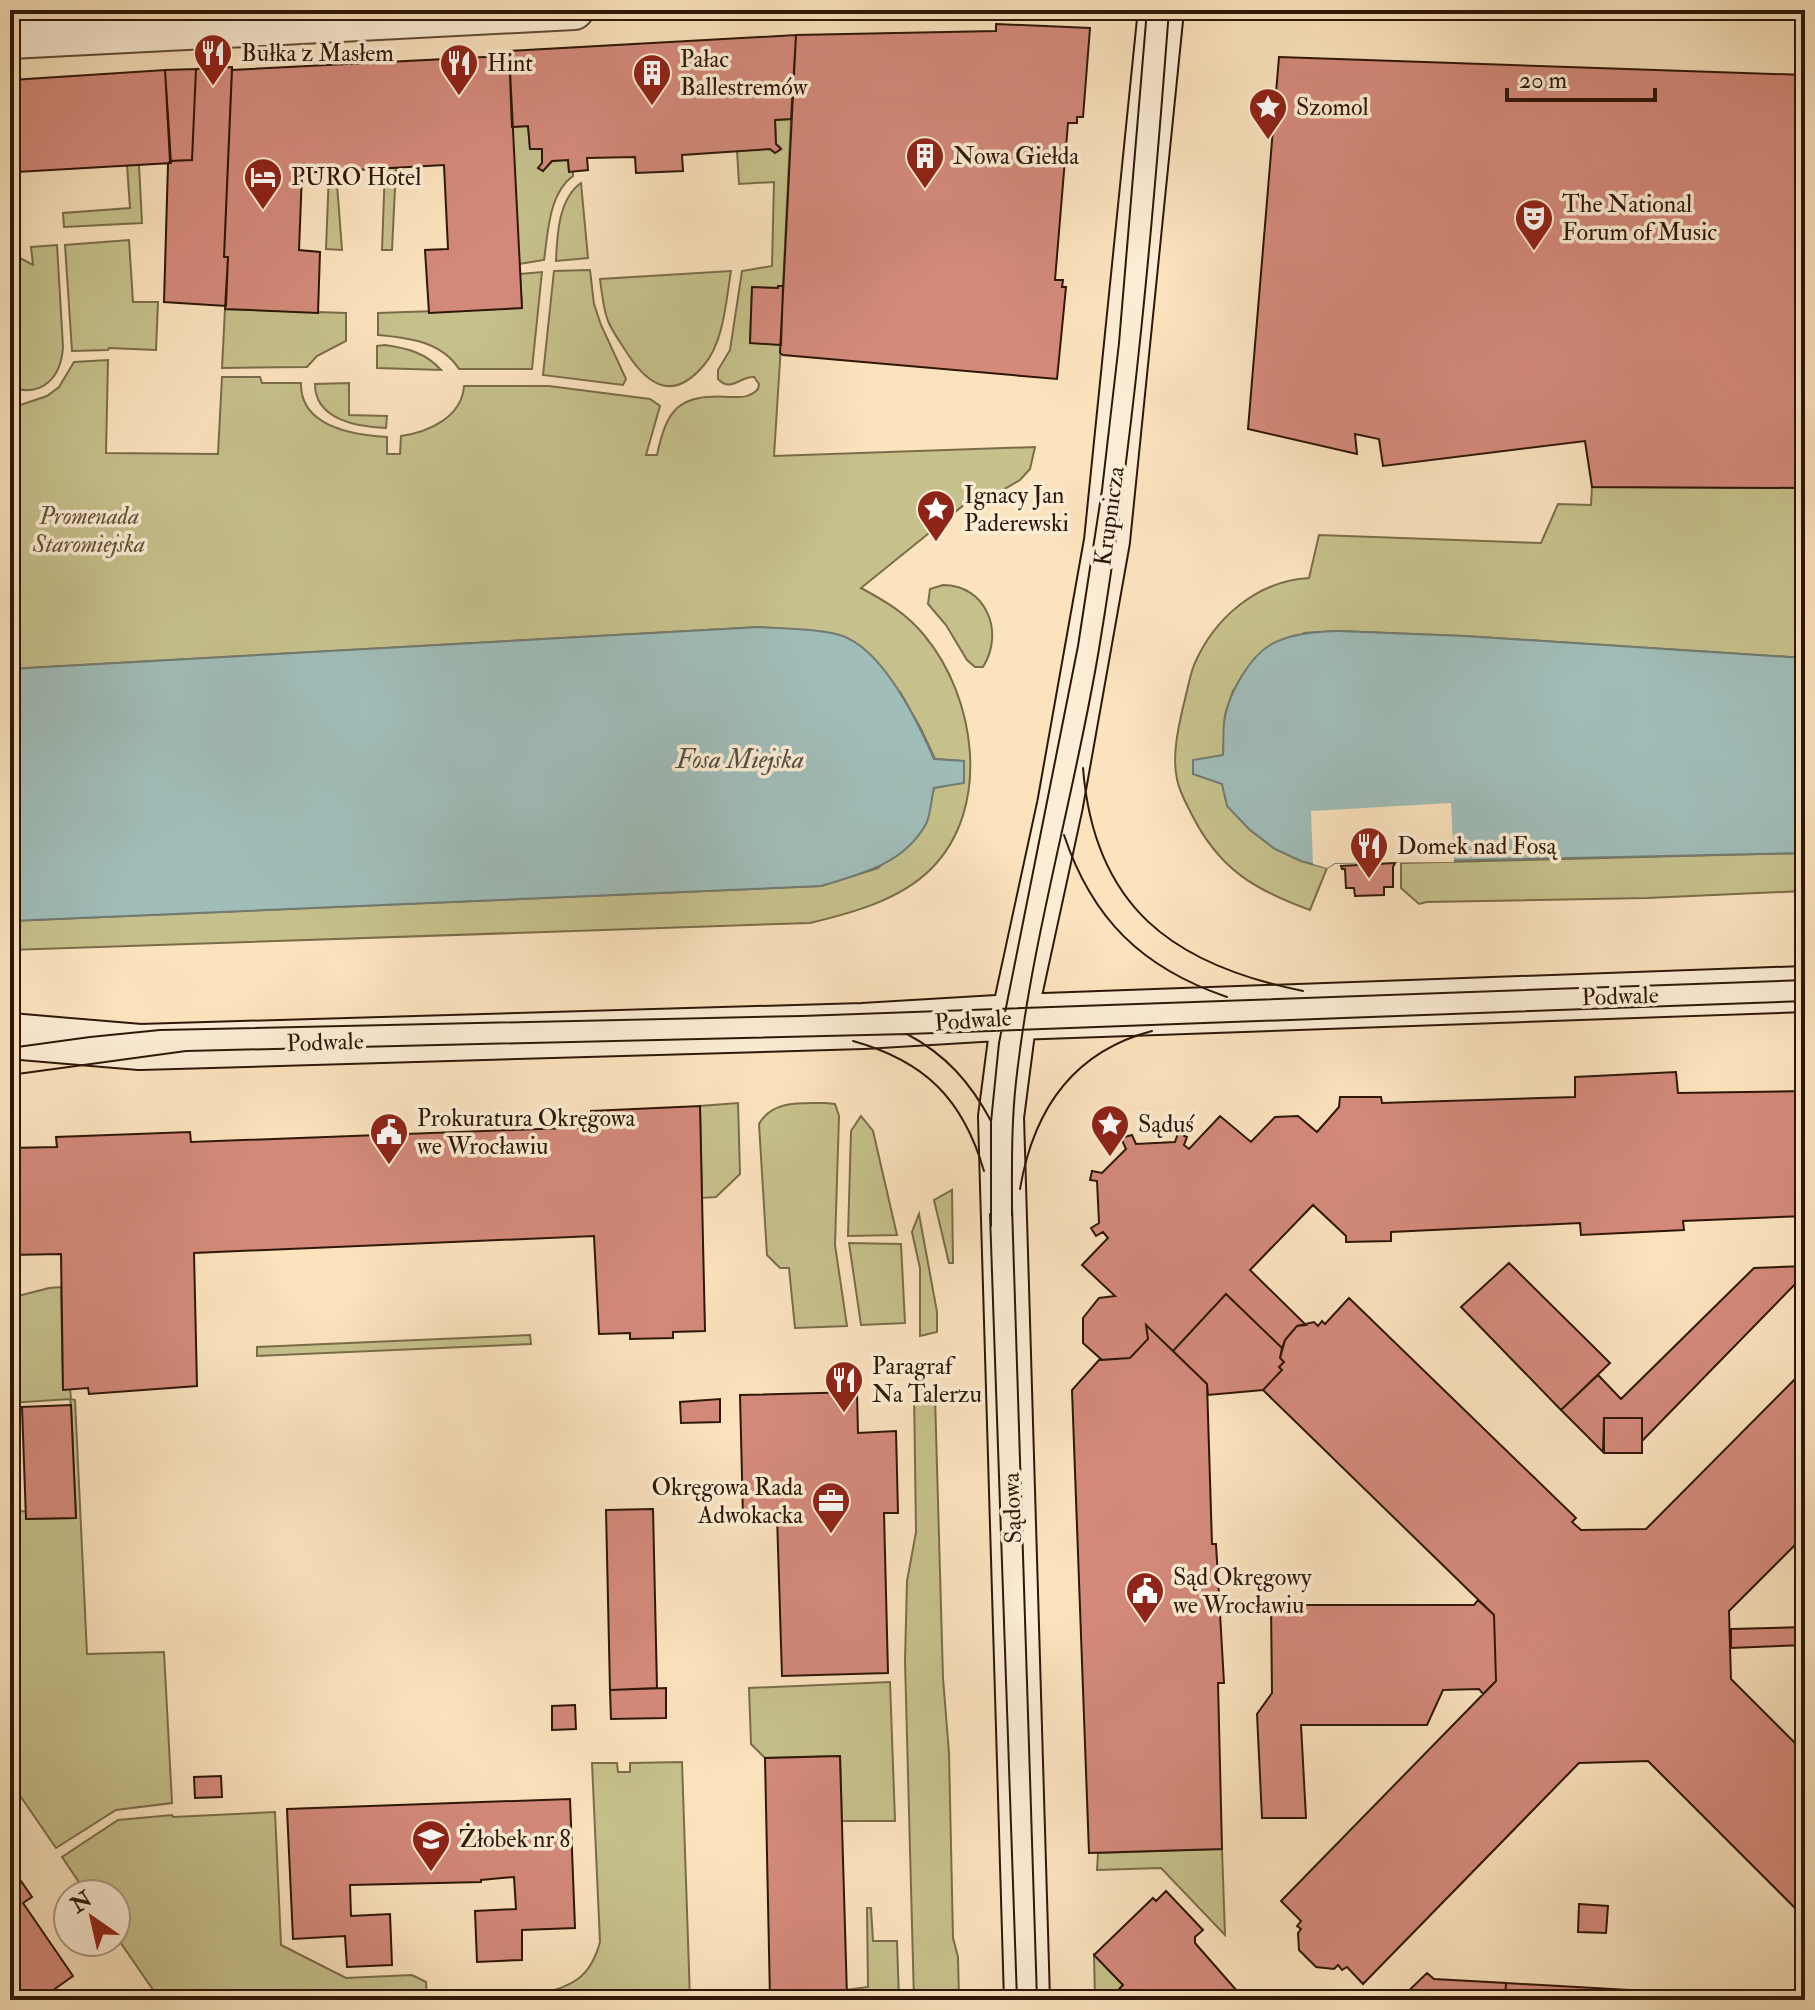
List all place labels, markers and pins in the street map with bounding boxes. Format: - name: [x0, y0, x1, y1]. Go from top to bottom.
- restaurant icon: Bułka z Masłem: [192, 32, 234, 87]
- place label: Bułka z Masłem: [241, 38, 394, 69]
- restaurant icon: Hint: [438, 42, 480, 97]
- place label: Pałac Ballestremów: [680, 44, 809, 103]
- place label: Hint: [487, 48, 533, 79]
- building icon: Pałac Ballestremów: [631, 52, 673, 107]
- place icon: Szomol: [1247, 86, 1289, 141]
- place label: Szomol: [1296, 92, 1369, 123]
- building icon: Nowa Giełda: [904, 135, 946, 190]
- place label: Nowa Giełda: [953, 141, 1080, 172]
- hotel icon: PURO Hotel: [242, 156, 284, 211]
- place label: PURO Hotel: [291, 162, 421, 193]
- place label: The National Forum of Music: [1562, 189, 1717, 248]
- theatre icon: The National Forum of Music: [1513, 197, 1555, 252]
- place label: Ignacy Jan Paderewski: [964, 480, 1069, 539]
- place icon: Ignacy Jan Paderewski: [915, 488, 957, 543]
- restaurant icon: Domek nad Fosą: [1348, 825, 1390, 880]
- place label: Domek nad Fosą: [1397, 831, 1559, 862]
- place label: Prokuratura Okręgowa we Wrocławiu: [417, 1103, 637, 1162]
- place icon: Sąduś: [1089, 1103, 1131, 1158]
- place label: Sąduś: [1138, 1109, 1195, 1140]
- public building icon: Prokuratura Okręgowa we Wrocławiu: [368, 1111, 410, 1166]
- place label: Paragraf Na Talerzu: [872, 1351, 982, 1410]
- restaurant icon: Paragraf Na Talerzu: [823, 1359, 865, 1414]
- place label: Okręgowa Rada Adwokacka: [652, 1472, 804, 1531]
- office icon: Okręgowa Rada Adwokacka: [810, 1480, 852, 1535]
- place label: Sąd Okręgowy we Wrocławiu: [1173, 1562, 1312, 1621]
- public building icon: Sąd Okręgowy we Wrocławiu: [1124, 1570, 1166, 1625]
- school or university icon: Żłobek nr 8: [410, 1818, 452, 1873]
- place label: Żłobek nr 8: [459, 1823, 571, 1855]

